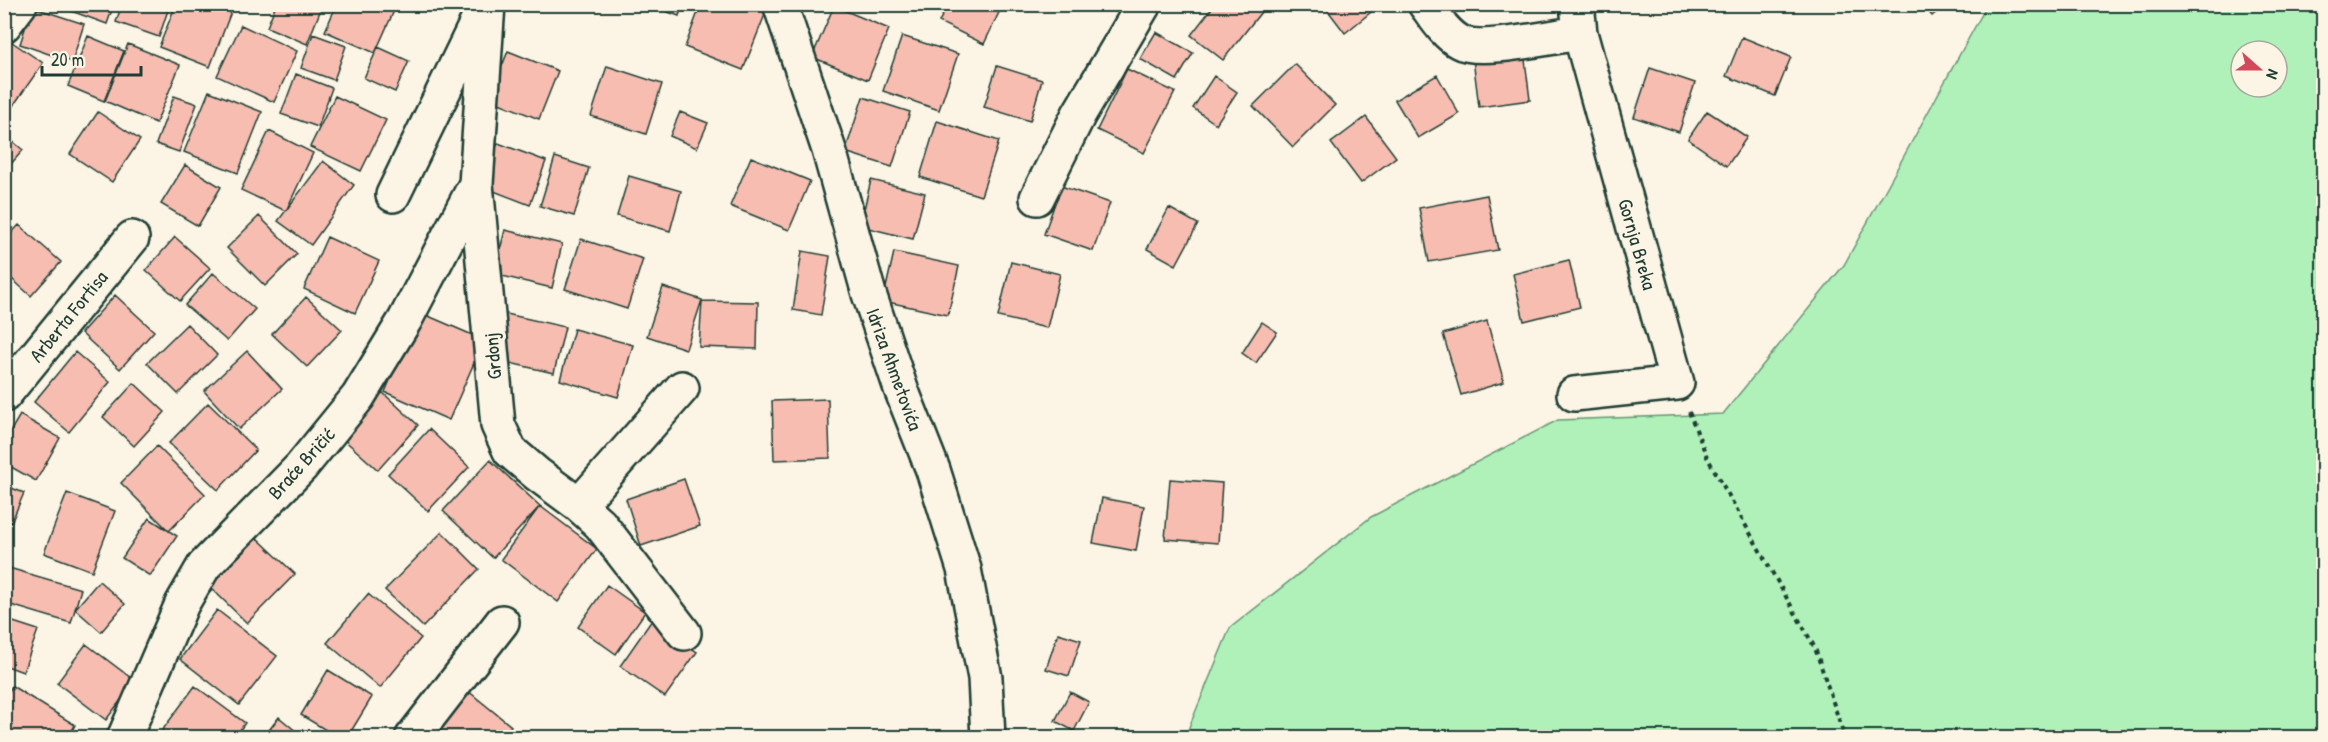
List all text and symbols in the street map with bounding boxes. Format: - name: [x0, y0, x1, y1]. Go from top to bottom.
- scale bar: [42, 39, 141, 77]
- north arrow: [2229, 39, 2289, 99]
- text: 20 m: [51, 47, 84, 72]
- text: N: [2261, 66, 2285, 83]
- street label: Gornja Breka: [1612, 195, 1664, 293]
- street label: Arberta Fortisa: [23, 264, 113, 368]
- street label: Idriza Ahmetovića: [860, 304, 930, 434]
- street label: Grdonj: [477, 331, 507, 381]
- street label: Braće Bričić: [261, 421, 341, 505]

